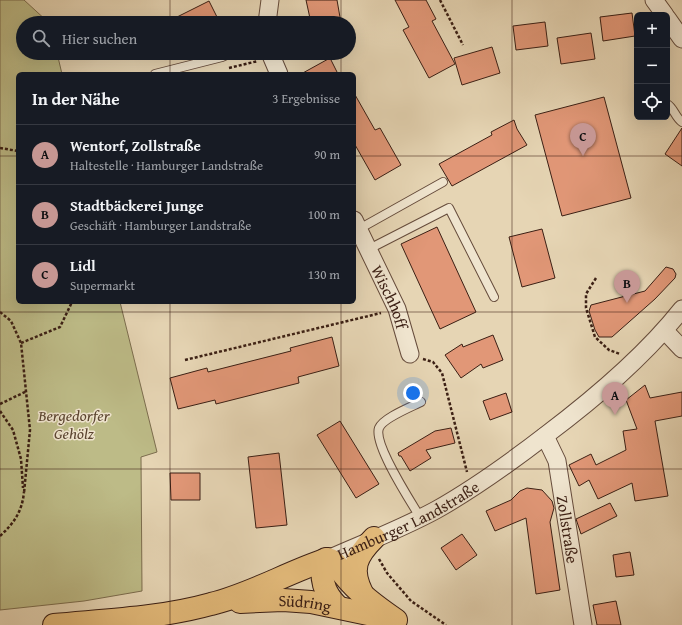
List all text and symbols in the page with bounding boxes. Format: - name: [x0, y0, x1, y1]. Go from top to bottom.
- map controls: [634, 12, 670, 120]
- button: +: [634, 12, 670, 48]
- search box: [16, 16, 356, 60]
- icon: search: [30, 27, 52, 49]
- text: Hier suchen: [62, 28, 137, 49]
- button: −: [634, 48, 670, 84]
- button: locate: [634, 84, 670, 120]
- text: In der Nähe: [32, 86, 120, 111]
- text: 3 Ergebnisse: [272, 89, 340, 108]
- pin: C: [570, 123, 596, 156]
- text: Wentorf, Zollstraße: [70, 135, 201, 156]
- text: A: [41, 145, 49, 164]
- text: 90 m: [314, 145, 340, 164]
- text: Haltestelle · Hamburger Landstraße: [70, 156, 263, 175]
- text: Stadtbäckerei Junge: [70, 195, 204, 216]
- text: B: [41, 205, 49, 224]
- text: 100 m: [308, 205, 340, 224]
- text: Geschäft · Hamburger Landstraße: [70, 216, 251, 235]
- text: Lidl: [70, 255, 96, 276]
- street label: Wischhoff: [365, 261, 415, 333]
- text: C: [41, 265, 49, 284]
- text: 130 m: [308, 265, 340, 284]
- pin: B: [614, 270, 640, 303]
- text: Supermarkt: [70, 276, 135, 295]
- pin: A: [602, 382, 628, 415]
- your location: [403, 383, 423, 403]
- park label: Bergedorfer Gehölz: [37, 403, 111, 445]
- street label: Hamburger Landstraße: [333, 475, 484, 566]
- street label: Zollstraße: [551, 494, 585, 565]
- street label: Südring: [278, 588, 333, 618]

